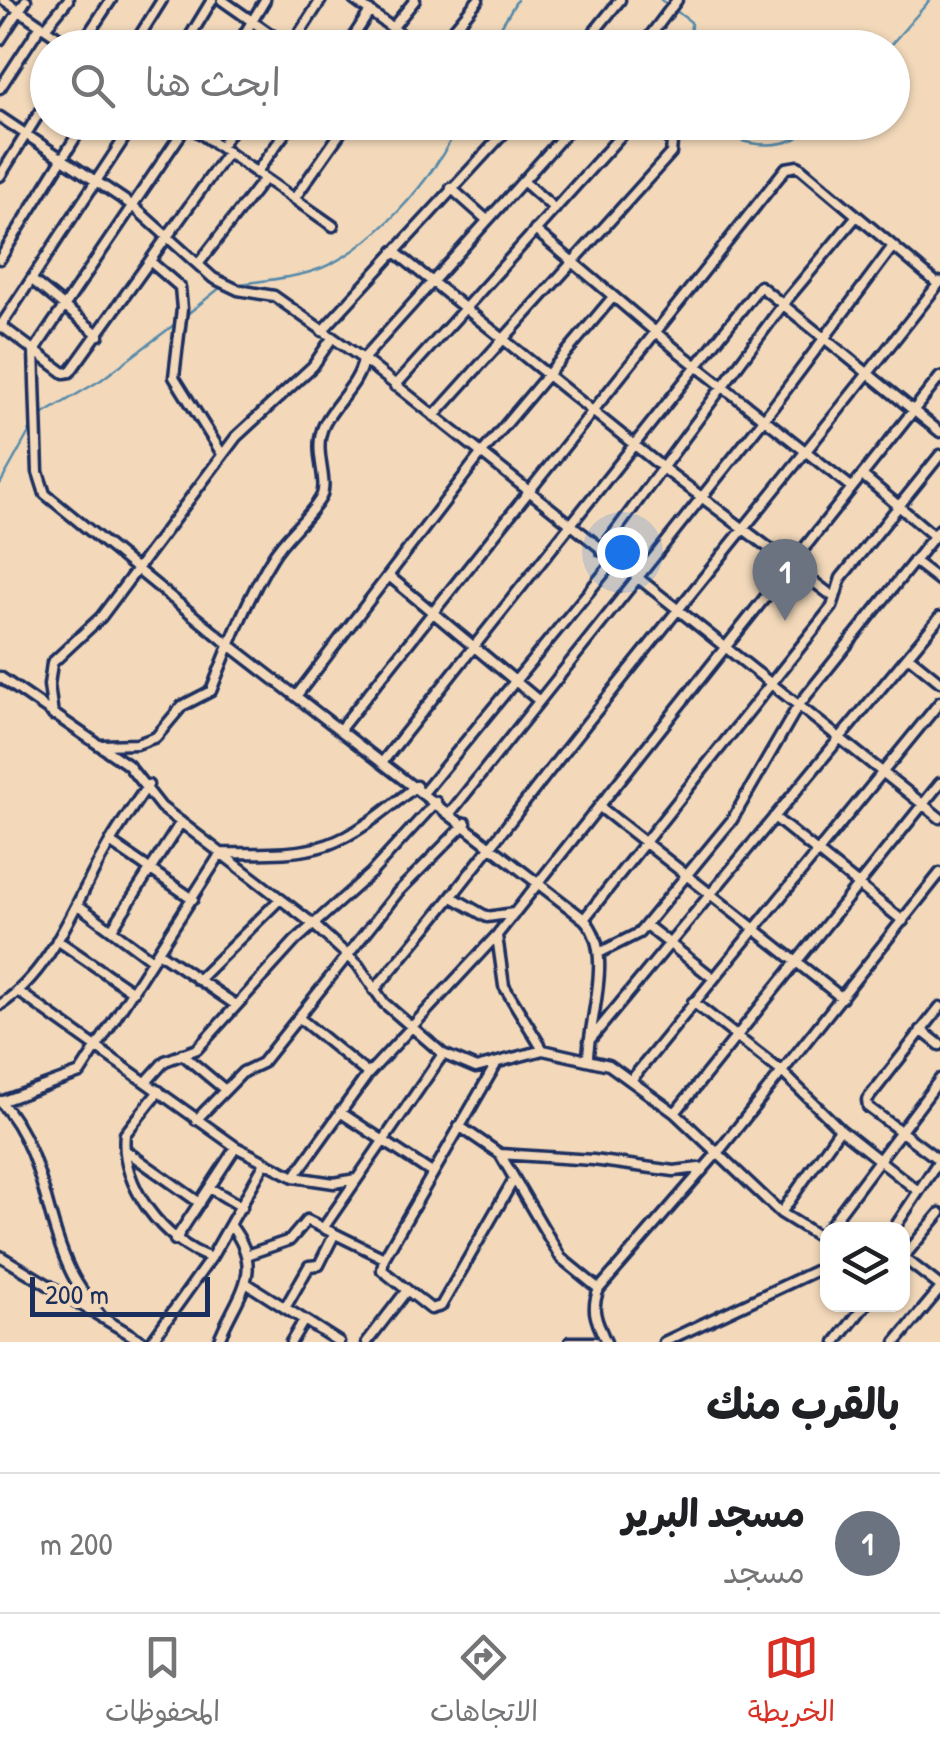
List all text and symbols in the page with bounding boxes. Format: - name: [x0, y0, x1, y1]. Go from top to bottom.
- search box: [30, 30, 910, 140]
- text: ابحث هنا: [145, 56, 281, 108]
- icon: search: [65, 58, 120, 113]
- your location: [597, 527, 648, 578]
- pin: 1: [752, 538, 818, 621]
- map controls: [820, 1222, 910, 1312]
- button: layers: [820, 1222, 910, 1312]
- scale bar: [30, 1272, 210, 1316]
- text: 200 m: [45, 1275, 109, 1313]
- text: بالقرب منك: [706, 1375, 900, 1432]
- text: مسجد البرير: [623, 1487, 805, 1539]
- text: 200 m: [40, 1522, 113, 1565]
- text: 1: [862, 1522, 873, 1565]
- text: مسجد: [723, 1550, 805, 1593]
- tab: المحفوظات: [105, 1630, 220, 1736]
- tab: الاتجاهات: [430, 1630, 538, 1736]
- tab: الخريطة: [748, 1630, 835, 1736]

